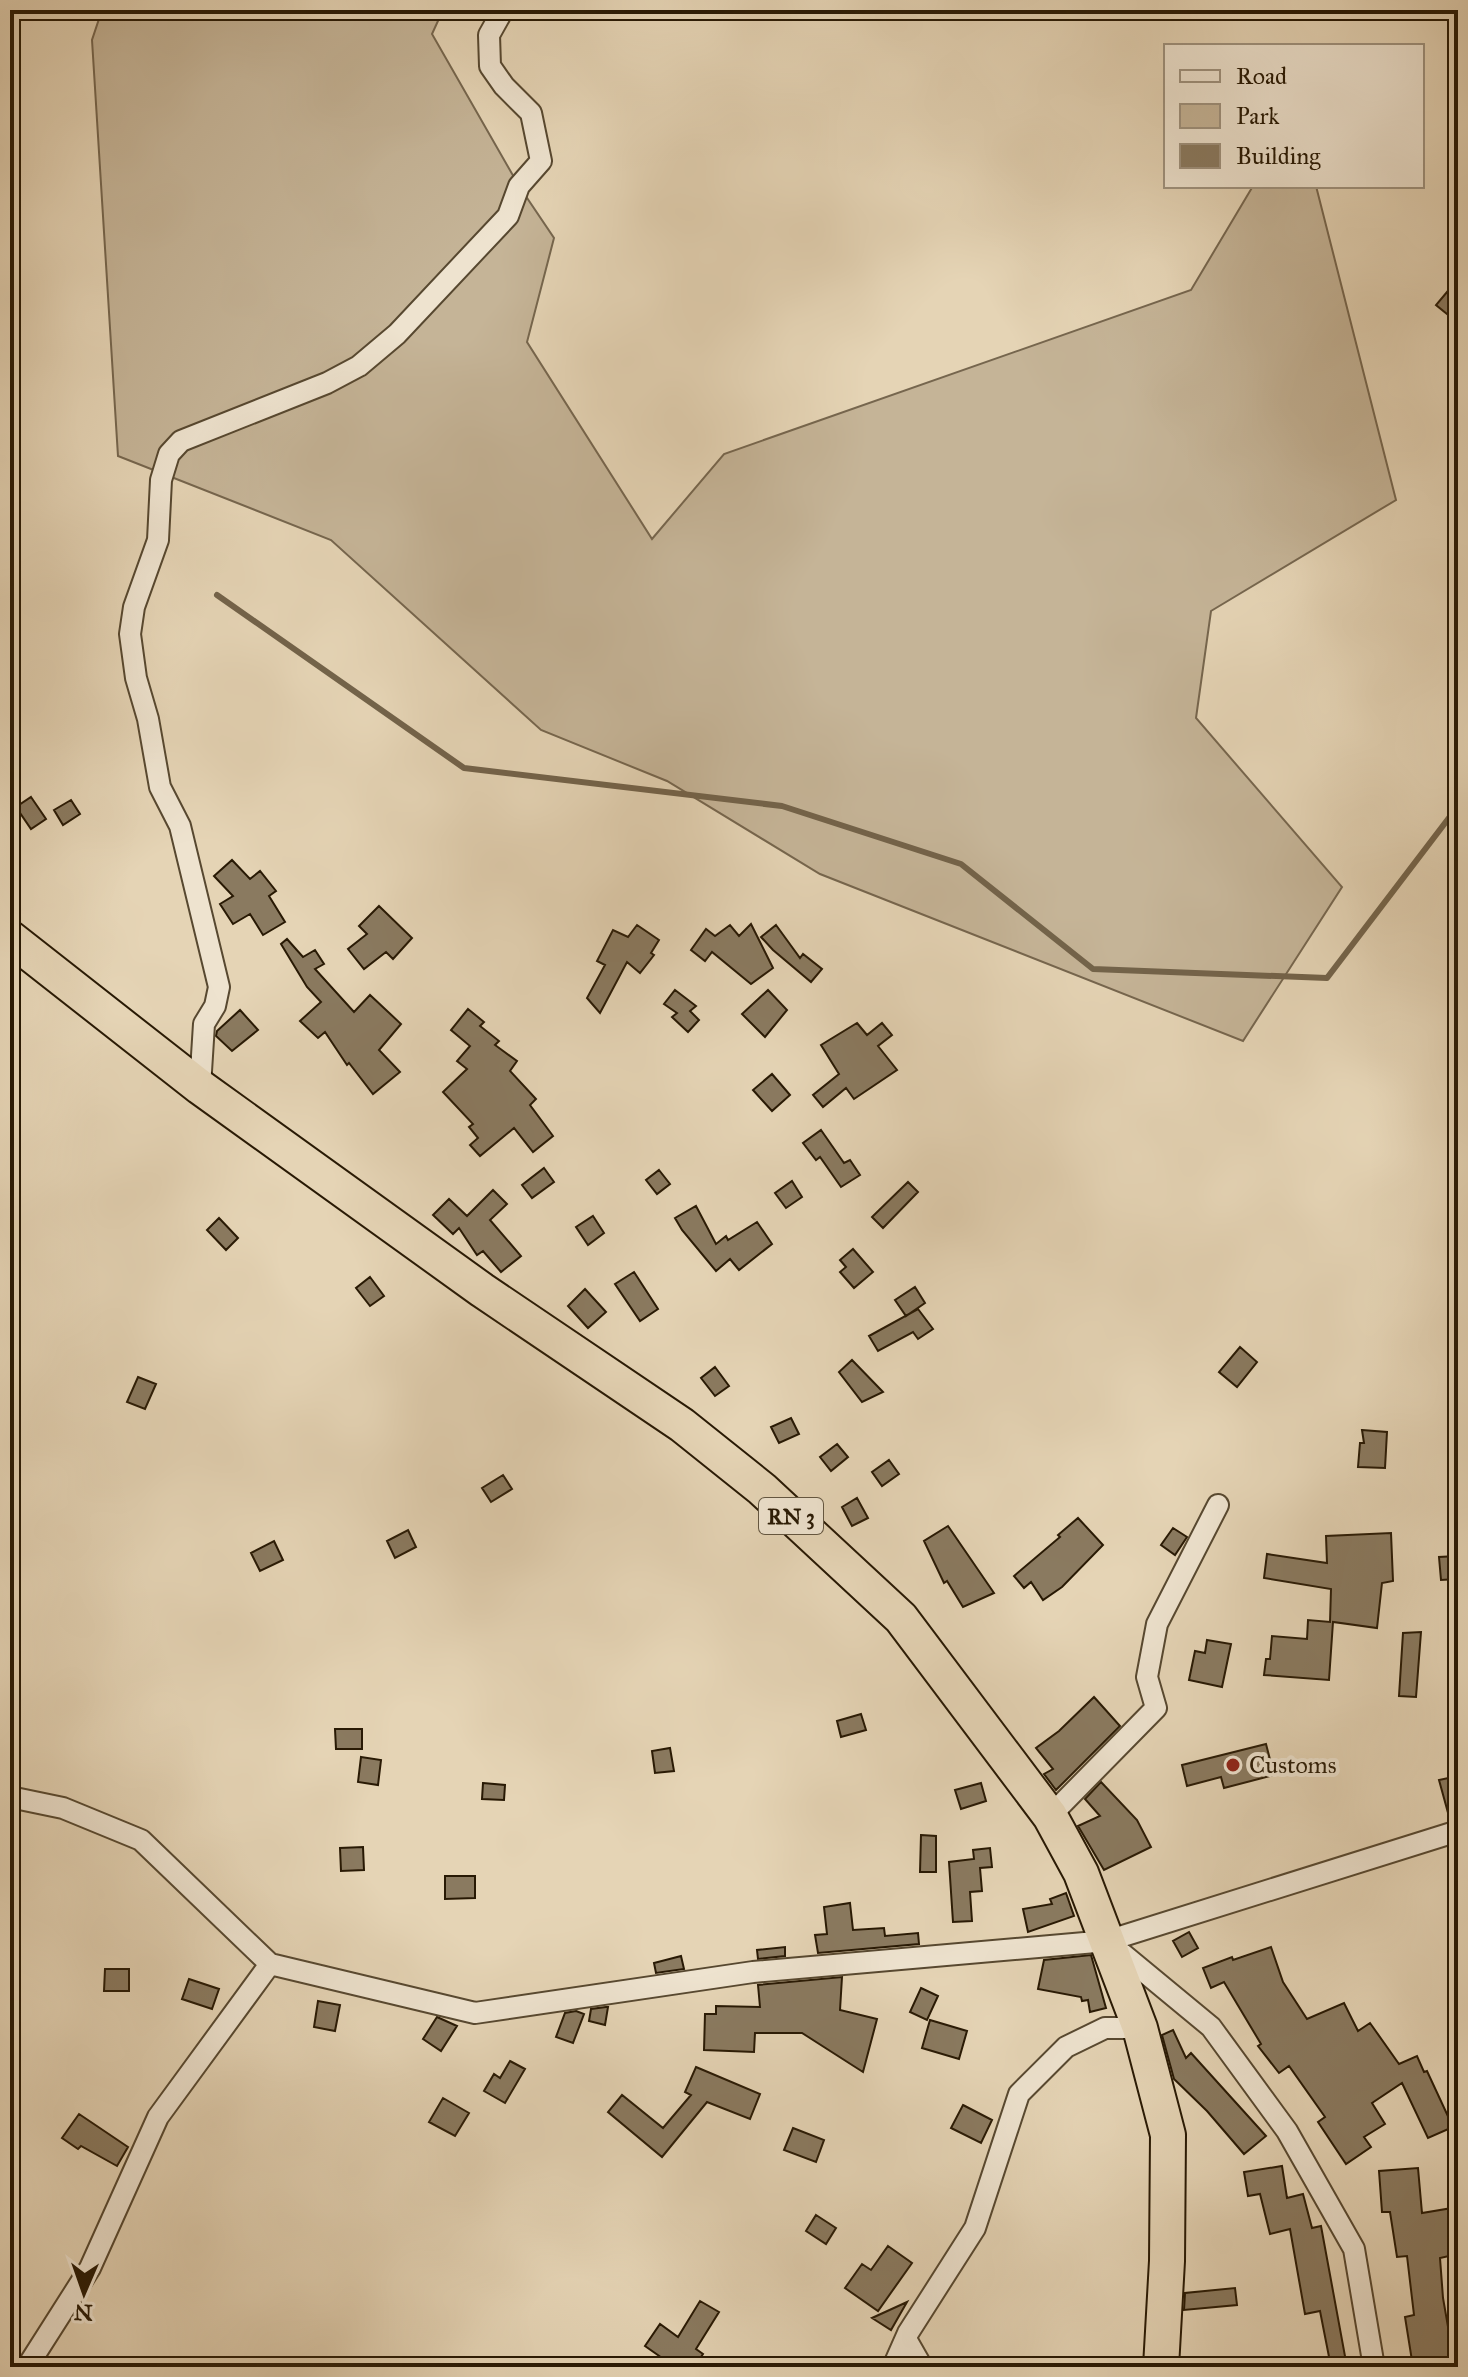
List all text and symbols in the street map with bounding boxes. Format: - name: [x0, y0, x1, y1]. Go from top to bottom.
- legend: [1164, 44, 1424, 188]
- text: Road: [1236, 61, 1287, 91]
- text: Park: [1236, 101, 1280, 131]
- text: Building: [1236, 141, 1321, 171]
- road number: RN 3: [759, 1498, 823, 1534]
- place label: Customs: [1249, 1750, 1337, 1780]
- marker: Customs: [1224, 1756, 1242, 1774]
- north arrow: [44, 2253, 124, 2333]
- text: N: [73, 2299, 93, 2326]

